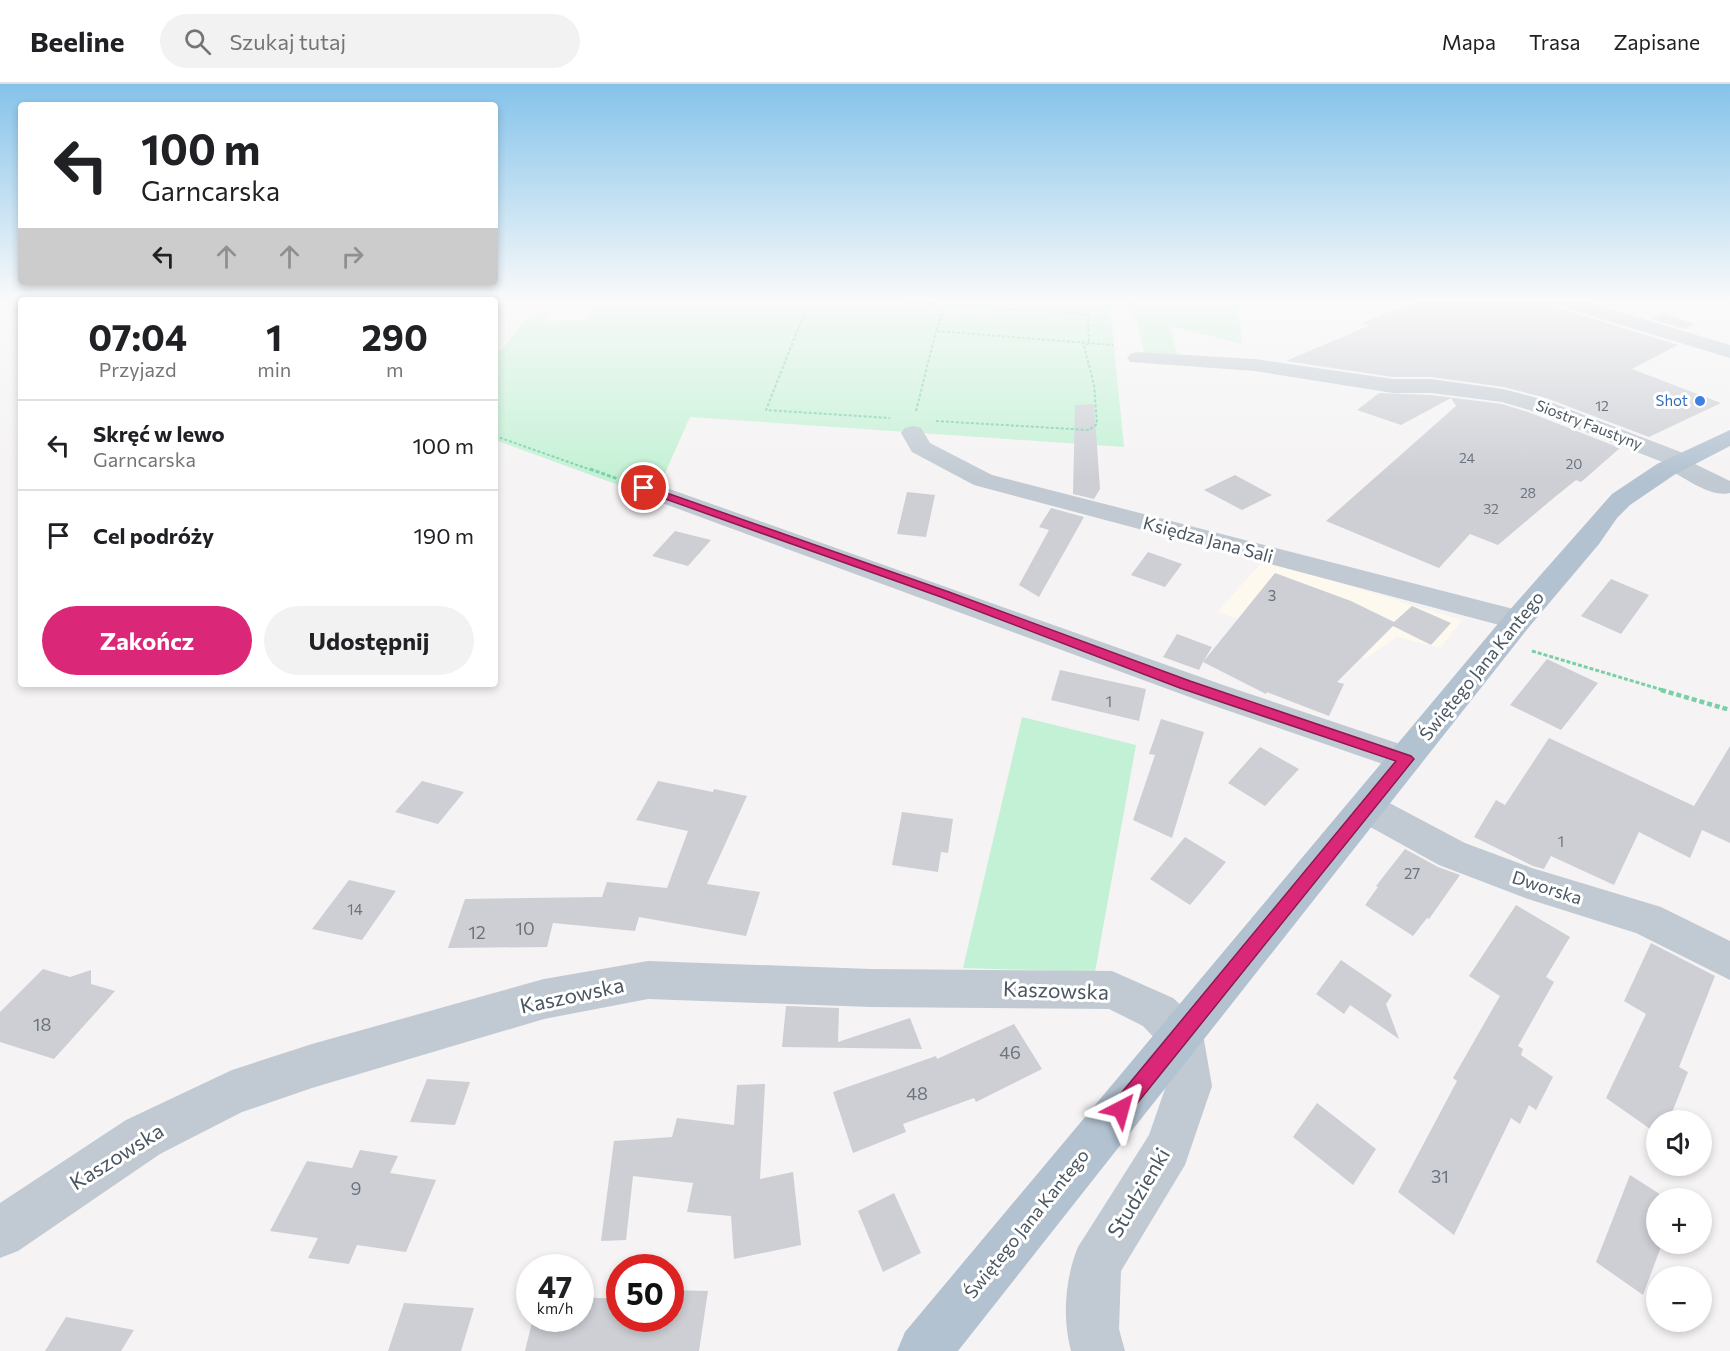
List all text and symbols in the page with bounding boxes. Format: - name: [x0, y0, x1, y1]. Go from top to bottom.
- search box: [160, 14, 580, 68]
- text: Beeline: [30, 24, 124, 58]
- icon: search: [181, 25, 214, 58]
- text: Szukaj tutaj: [229, 28, 346, 55]
- text: Mapa: [1442, 29, 1496, 54]
- text: Trasa: [1529, 29, 1580, 54]
- text: Zapisane: [1613, 29, 1700, 54]
- text: 100 m: [141, 122, 261, 174]
- icon: left: [42, 126, 120, 204]
- text: Garncarska: [141, 174, 280, 207]
- icon: left: [147, 240, 180, 273]
- icon: ahead: [210, 240, 243, 273]
- icon: ahead: [273, 240, 306, 273]
- icon: right: [336, 240, 369, 273]
- text: 07:04: [88, 314, 187, 358]
- text: 1: [266, 314, 282, 358]
- text: 290: [361, 314, 428, 358]
- text: Przyjazd: [99, 357, 177, 381]
- text: min: [257, 357, 291, 381]
- text: m: [386, 357, 403, 381]
- place label: Shot: [1656, 391, 1688, 409]
- marker: Shot: [1693, 394, 1707, 408]
- street label: Siostry Faustyny: [1534, 396, 1645, 453]
- house number: 12: [1595, 397, 1609, 414]
- text: Skręć w lewo: [93, 420, 225, 447]
- icon: left: [42, 429, 75, 462]
- text: 100 m: [412, 432, 474, 459]
- text: Garncarska: [93, 447, 196, 471]
- house number: 24: [1459, 449, 1476, 466]
- house number: 20: [1566, 455, 1582, 472]
- pin: [618, 462, 669, 513]
- icon: arrive: [627, 471, 660, 504]
- house number: 28: [1520, 484, 1536, 501]
- house number: 32: [1483, 500, 1499, 517]
- street label: Księdza Jana Sali: [1141, 511, 1276, 567]
- icon: arrive: [42, 519, 75, 552]
- text: Cel podróży: [93, 522, 214, 549]
- text: 190 m: [413, 522, 474, 549]
- house number: 3: [1268, 586, 1276, 604]
- street label: Świętego Jana Kantego: [1414, 586, 1548, 744]
- button: Zakończ: [42, 606, 252, 675]
- button: Udostępnij: [264, 606, 474, 675]
- house number: 1: [1106, 692, 1112, 710]
- house number: 1: [1558, 832, 1564, 850]
- house number: 27: [1404, 864, 1420, 882]
- street label: Dworska: [1510, 865, 1585, 909]
- house number: 14: [347, 900, 363, 918]
- house number: 10: [515, 917, 535, 939]
- house number: 12: [468, 921, 486, 943]
- street label: Kaszowska: [517, 971, 626, 1018]
- street label: Kaszowska: [1003, 975, 1109, 1004]
- house number: 18: [33, 1013, 51, 1035]
- house number: 46: [999, 1041, 1021, 1063]
- position arrow: [1089, 1077, 1153, 1141]
- house number: 48: [906, 1082, 928, 1104]
- map controls: [1646, 1110, 1712, 1332]
- button: sound: [1646, 1110, 1712, 1176]
- street label: Kaszowska: [65, 1117, 168, 1194]
- street label: Studzienki: [1101, 1143, 1174, 1242]
- street label: Świętego Jana Kantego: [959, 1144, 1093, 1302]
- house number: 31: [1431, 1165, 1449, 1187]
- house number: 9: [351, 1177, 361, 1199]
- button: +: [1646, 1188, 1712, 1254]
- speed limit sign: 50: [606, 1254, 684, 1332]
- button: −: [1646, 1266, 1712, 1332]
- text: 47: [538, 1267, 572, 1304]
- text: km/h: [537, 1299, 573, 1317]

